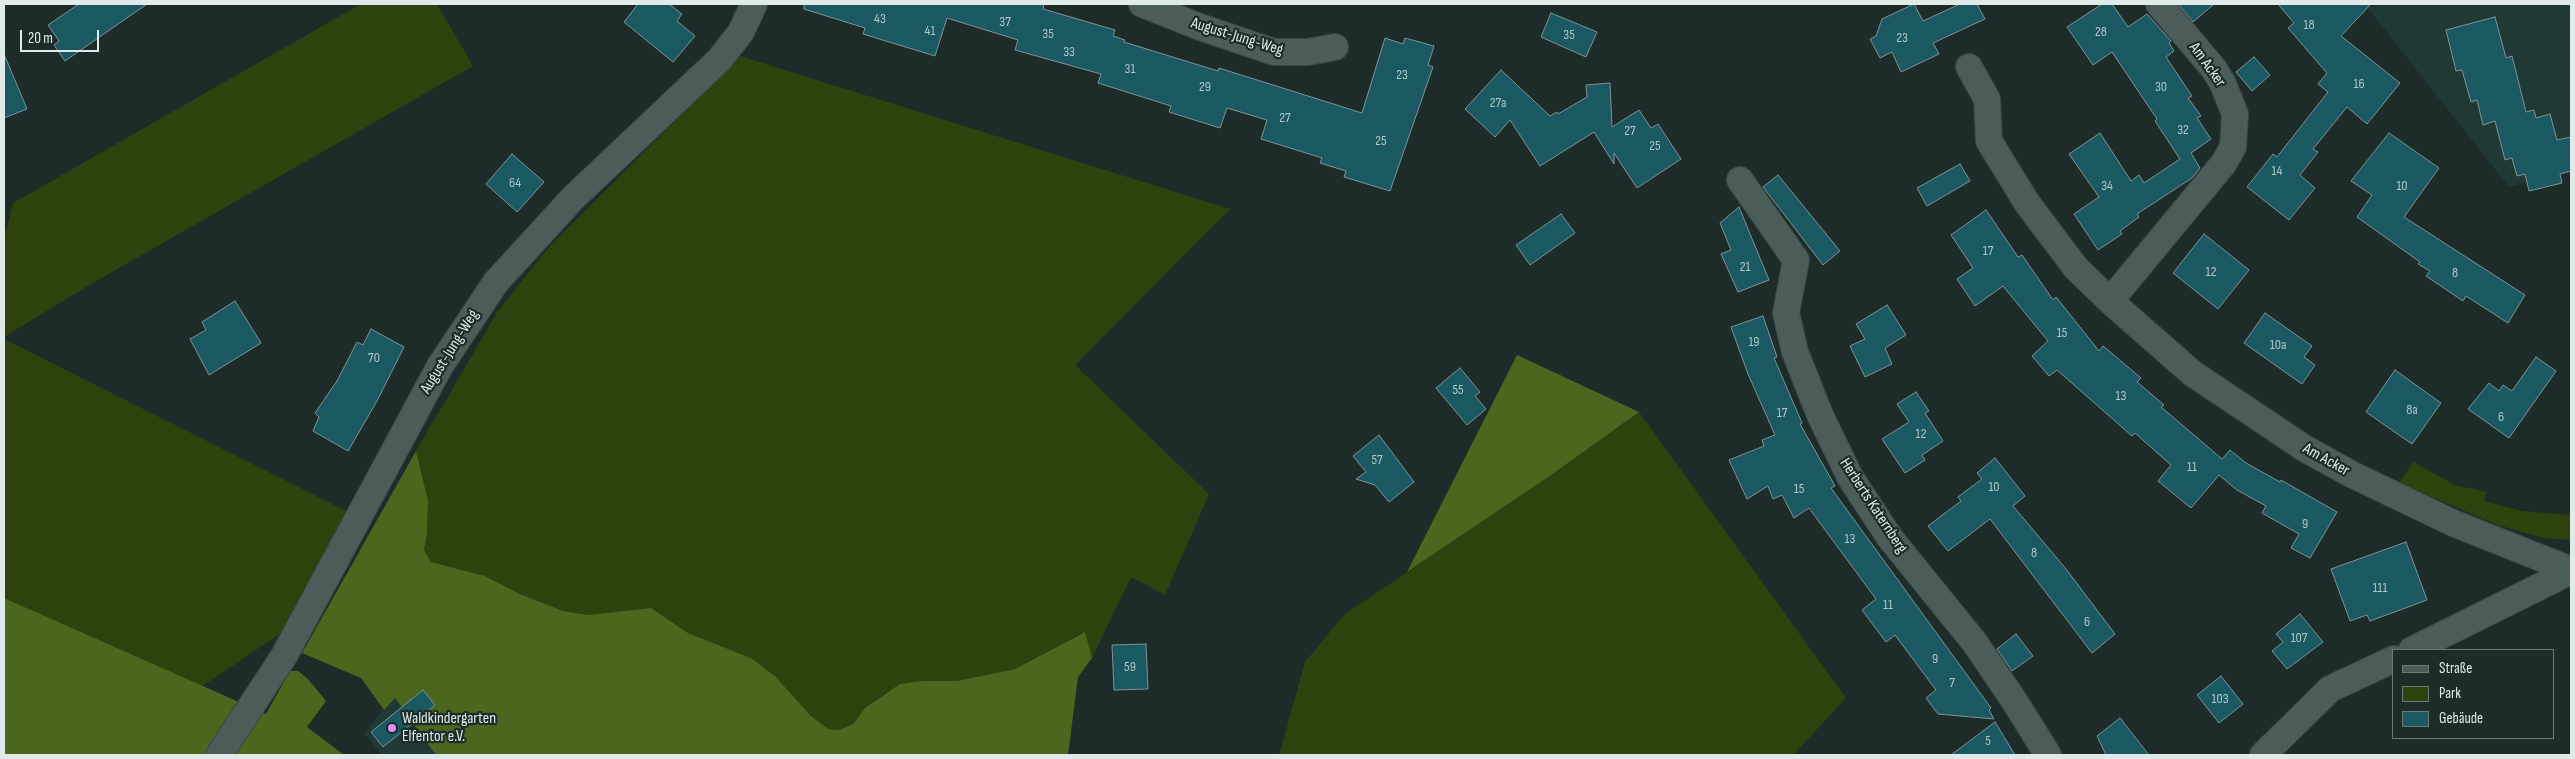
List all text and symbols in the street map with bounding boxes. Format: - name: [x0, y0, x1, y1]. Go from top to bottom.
- house number: 43: [874, 11, 886, 27]
- house number: 37: [999, 14, 1011, 30]
- street label: August-Jung-Weg: [1189, 14, 1285, 60]
- house number: 18: [2303, 17, 2315, 33]
- scale bar: [22, 20, 101, 52]
- house number: 41: [925, 23, 935, 39]
- house number: 28: [2095, 24, 2107, 40]
- house number: 35: [1042, 26, 1054, 42]
- house number: 35: [1563, 27, 1575, 43]
- text: 20 m: [28, 29, 53, 48]
- house number: 23: [1896, 30, 1908, 46]
- street label: Am Acker: [2184, 39, 2230, 91]
- house number: 33: [1063, 44, 1075, 60]
- house number: 31: [1125, 61, 1135, 77]
- house number: 23: [1396, 67, 1408, 83]
- house number: 16: [2353, 76, 2365, 92]
- house number: 29: [1199, 79, 1211, 95]
- house number: 30: [2155, 79, 2167, 95]
- house number: 27a: [1490, 95, 1506, 111]
- house number: 27: [1279, 110, 1291, 126]
- house number: 32: [2177, 122, 2189, 138]
- house number: 27: [1624, 123, 1636, 139]
- house number: 25: [1375, 133, 1387, 149]
- house number: 25: [1649, 138, 1661, 154]
- house number: 14: [2272, 163, 2282, 179]
- house number: 64: [509, 175, 521, 191]
- house number: 34: [2101, 178, 2113, 194]
- house number: 10: [2396, 178, 2408, 194]
- house number: 17: [1983, 243, 1993, 259]
- house number: 21: [1740, 259, 1750, 275]
- house number: 12: [2206, 264, 2216, 280]
- house number: 8: [2452, 265, 2458, 281]
- street label: August-Jung-Weg: [417, 306, 483, 398]
- house number: 15: [2057, 325, 2067, 341]
- house number: 19: [1748, 334, 1760, 350]
- house number: 10a: [2270, 337, 2286, 353]
- house number: 70: [368, 350, 380, 366]
- house number: 55: [1452, 382, 1464, 398]
- house number: 13: [2116, 388, 2126, 404]
- house number: 8a: [2406, 402, 2418, 418]
- house number: 17: [1777, 405, 1787, 421]
- house number: 6: [2498, 409, 2504, 425]
- house number: 12: [1916, 426, 1926, 442]
- street label: Am Acker: [2299, 439, 2353, 481]
- house number: 57: [1371, 452, 1383, 468]
- street label: Herberts Katernberg: [1835, 455, 1911, 557]
- house number: 11: [2187, 459, 2197, 475]
- house number: 10: [1988, 479, 2000, 495]
- house number: 15: [1794, 481, 1804, 497]
- house number: 9: [2302, 516, 2308, 532]
- house number: 13: [1845, 531, 1855, 547]
- house number: 8: [2031, 545, 2037, 561]
- house number: 111: [2373, 580, 2387, 596]
- house number: 11: [1883, 597, 1893, 613]
- house number: 6: [2084, 614, 2090, 630]
- house number: 107: [2291, 630, 2307, 646]
- legend: [2392, 649, 2555, 739]
- house number: 9: [1932, 651, 1938, 667]
- house number: 59: [1124, 659, 1136, 675]
- text: Straße: [2439, 659, 2472, 678]
- house number: 7: [1949, 675, 1955, 691]
- text: Park: [2439, 684, 2461, 703]
- house number: 103: [2211, 691, 2229, 707]
- place label: Waldkindergarten Elfentor e.V.: [402, 709, 496, 747]
- text: Gebäude: [2439, 709, 2483, 728]
- marker: Waldkindergarten Elfentor e.V.: [386, 722, 398, 734]
- house number: 5: [1985, 733, 1991, 749]

